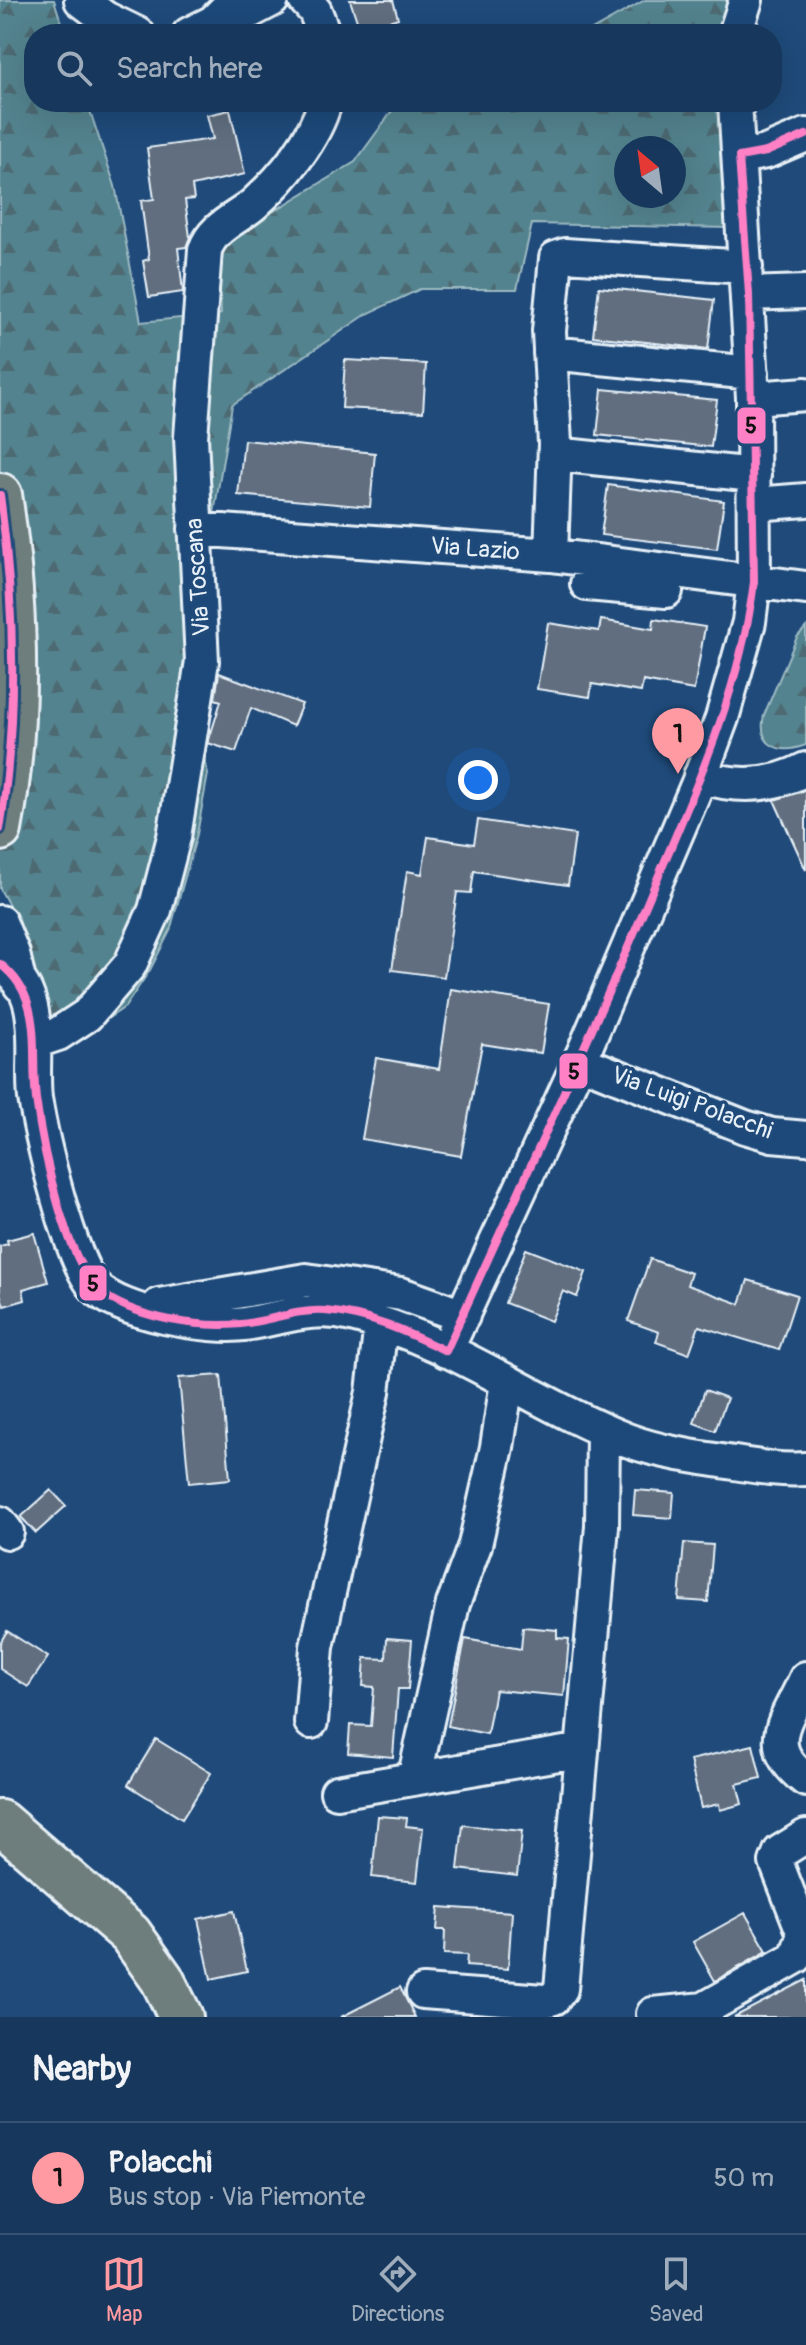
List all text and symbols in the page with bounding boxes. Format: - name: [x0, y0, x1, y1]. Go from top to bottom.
- search box: [24, 24, 782, 112]
- icon: search: [52, 46, 96, 90]
- text: Search here: [116, 50, 263, 87]
- north arrow: [614, 136, 686, 208]
- line badge: 5: [736, 406, 767, 445]
- text: 5: [745, 412, 757, 440]
- street label: Via Toscana: [179, 517, 217, 637]
- street label: Via Lazio: [429, 531, 521, 567]
- pin: 1: [652, 708, 704, 774]
- your location: [458, 760, 498, 800]
- line badge: 5: [558, 1052, 589, 1090]
- text: 5: [568, 1058, 580, 1086]
- street label: Via Luigi Polacchi: [607, 1060, 777, 1146]
- line badge: 5: [78, 1264, 108, 1302]
- text: 5: [87, 1270, 99, 1298]
- text: Nearby: [32, 2048, 131, 2091]
- text: Polacchi: [108, 2144, 212, 2181]
- text: 1: [53, 2162, 63, 2194]
- text: 50 m: [713, 2162, 774, 2194]
- text: Bus stop · Via Piemonte: [108, 2181, 365, 2213]
- tab: Map: [102, 2252, 146, 2328]
- tab: Directions: [351, 2252, 444, 2328]
- tab: Saved: [649, 2252, 704, 2328]

